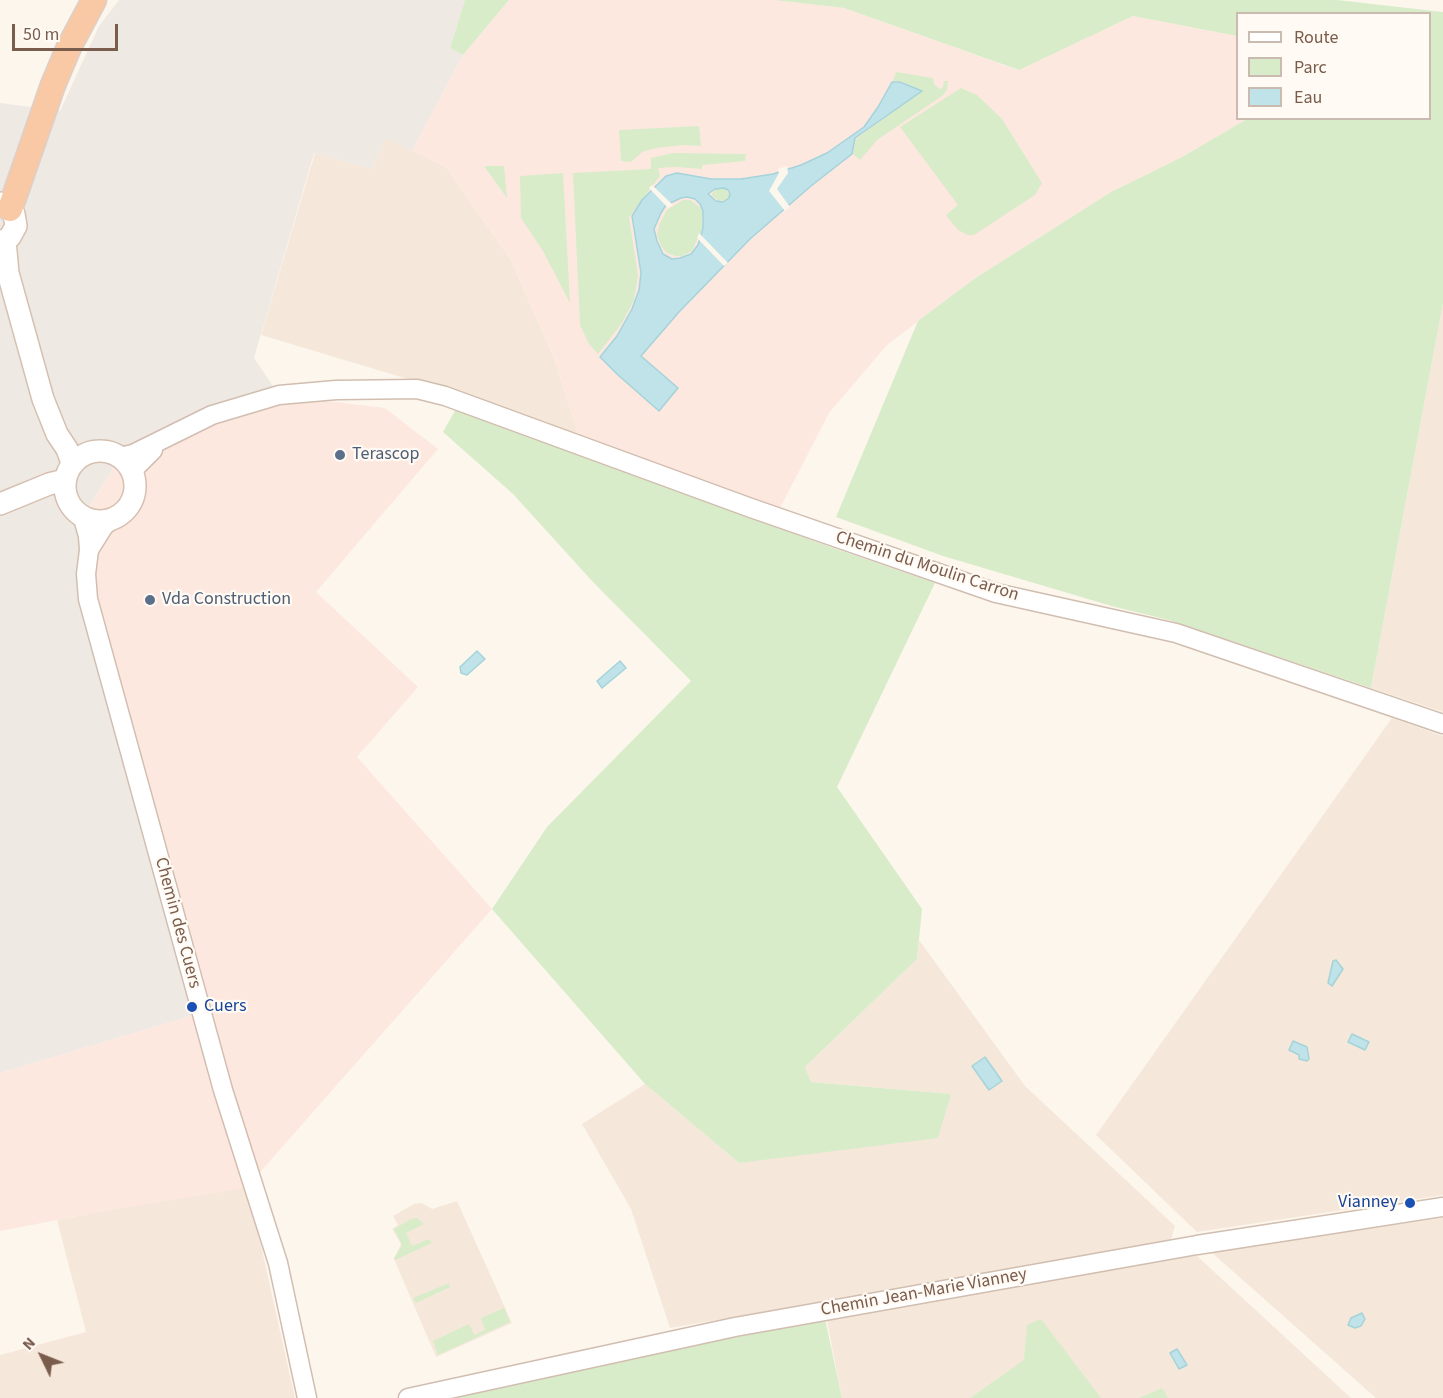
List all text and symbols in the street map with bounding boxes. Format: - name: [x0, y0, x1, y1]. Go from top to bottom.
- scale bar: [15, 12, 122, 50]
- legend: [1236, 12, 1431, 120]
- text: 50 m: [23, 22, 59, 47]
- text: Route: [1294, 25, 1338, 50]
- text: Parc: [1294, 55, 1327, 80]
- text: Eau: [1294, 85, 1322, 110]
- place label: Terascop: [352, 444, 419, 466]
- marker: Terascop: [333, 448, 347, 462]
- street label: Chemin du Moulin Carron: [833, 527, 1021, 607]
- place label: Vda Construction: [162, 589, 291, 611]
- marker: Vda Construction: [143, 593, 157, 607]
- street label: Chemin des Cuers: [149, 855, 205, 991]
- place label: Cuers: [204, 996, 247, 1018]
- marker: Cuers: [185, 1000, 199, 1014]
- place label: Vianney: [1338, 1192, 1398, 1214]
- marker: Vianney: [1403, 1196, 1417, 1210]
- street label: Chemin Jean-Marie Vianney: [819, 1264, 1029, 1322]
- north arrow: [12, 1326, 72, 1386]
- text: N: [17, 1332, 41, 1355]

